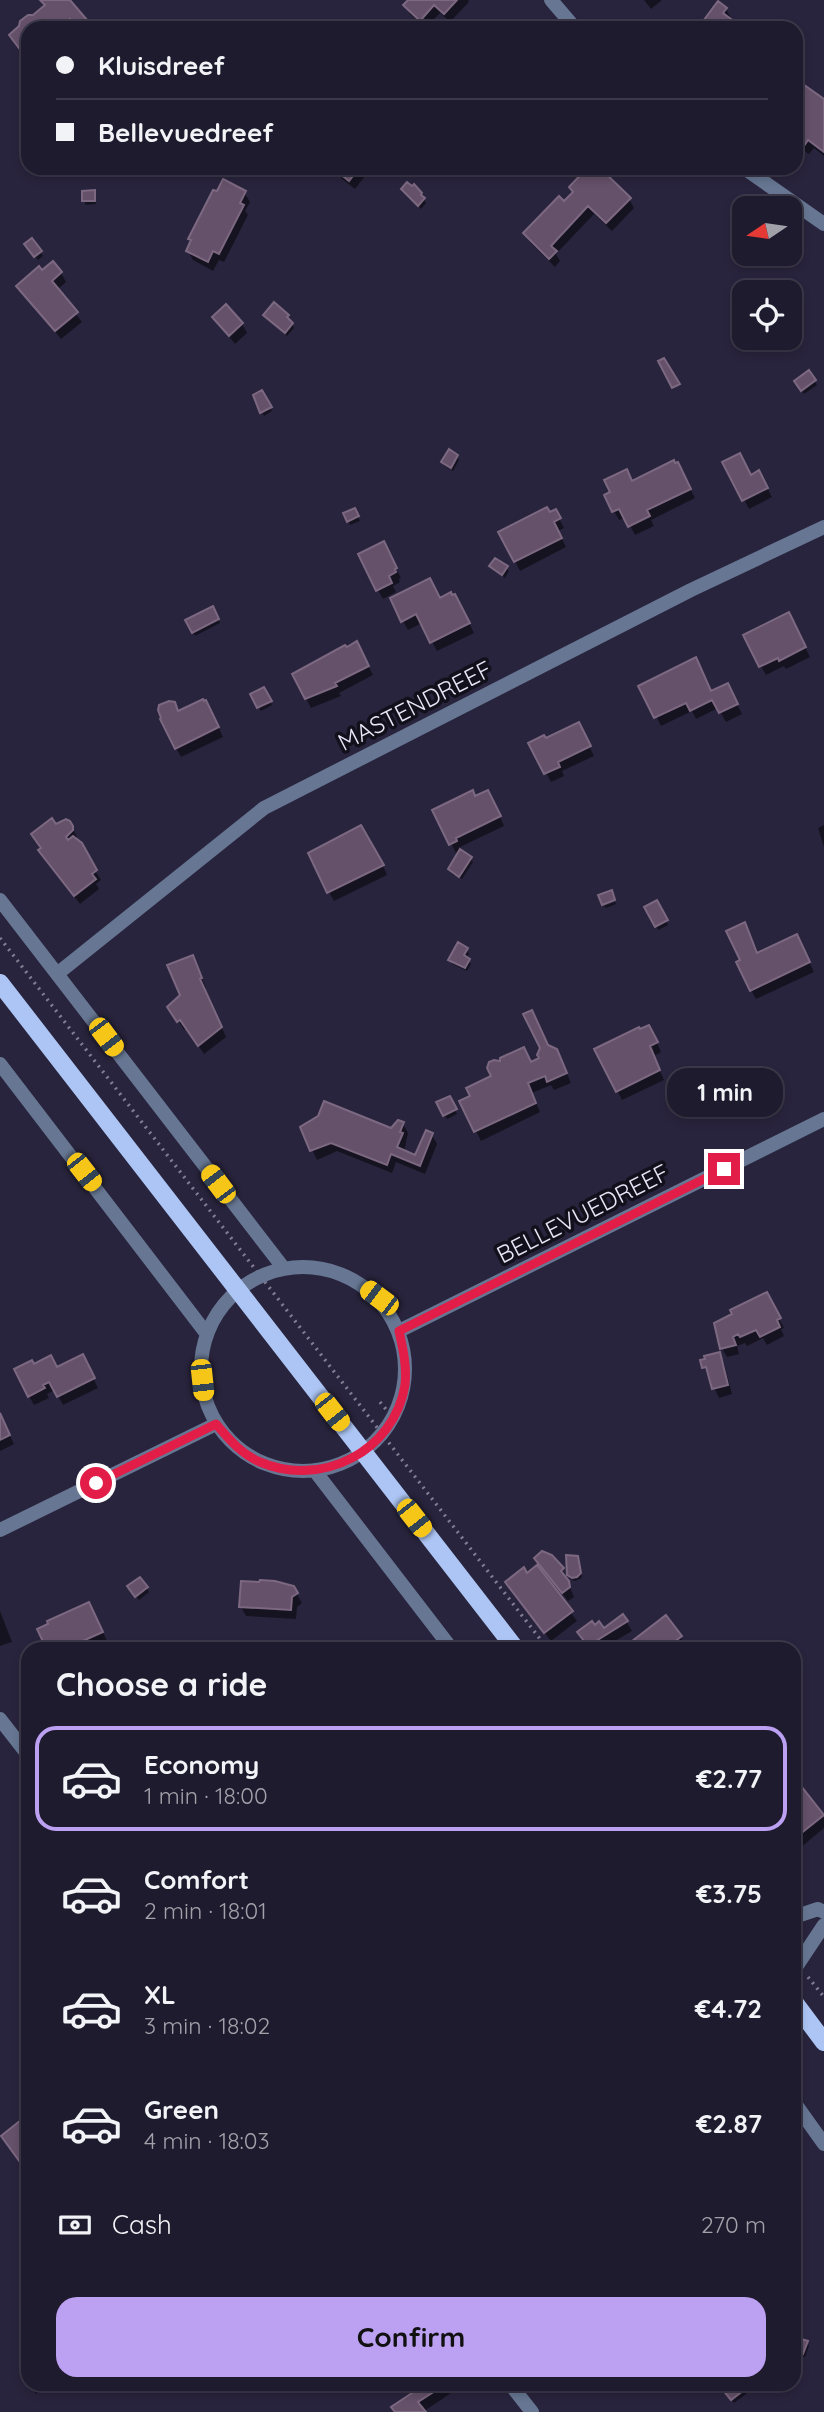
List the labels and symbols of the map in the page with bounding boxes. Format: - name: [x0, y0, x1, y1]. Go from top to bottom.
- north arrow: [732, 196, 802, 266]
- street label: MASTENDREEF: [333, 653, 496, 757]
- car: [85, 1014, 128, 1060]
- callout: 1 min: [666, 1068, 782, 1116]
- car: [63, 1149, 106, 1195]
- route end: [708, 1153, 740, 1185]
- street label: BELLEVUEDREEF: [491, 1157, 674, 1269]
- car: [197, 1161, 240, 1207]
- car: [356, 1277, 403, 1319]
- car: [190, 1358, 215, 1402]
- car: [311, 1389, 354, 1435]
- route start: [80, 1467, 112, 1499]
- car: [393, 1495, 436, 1541]

